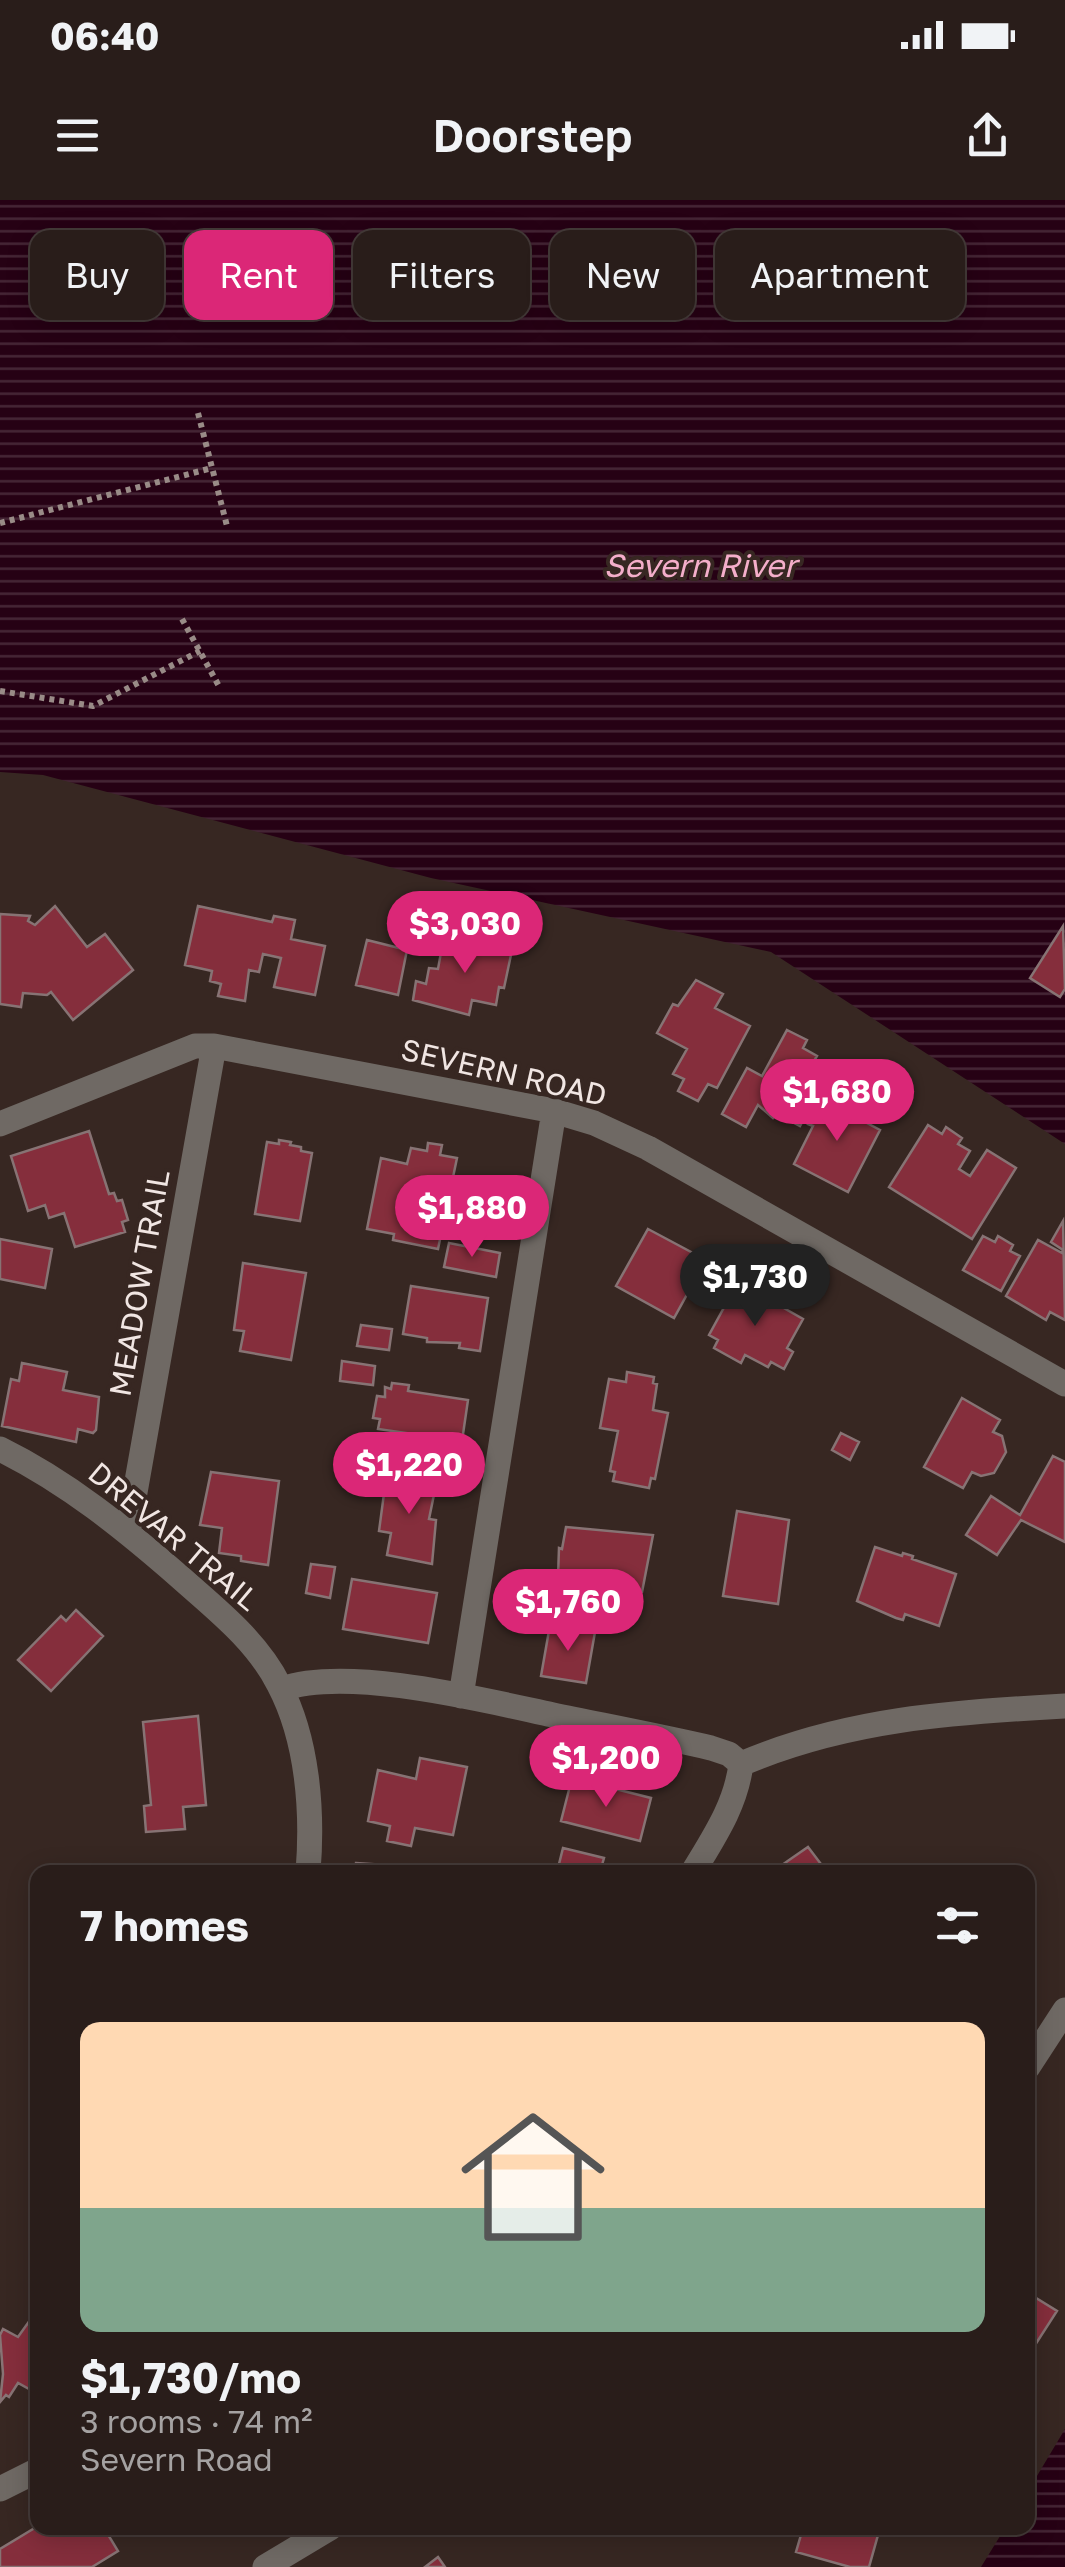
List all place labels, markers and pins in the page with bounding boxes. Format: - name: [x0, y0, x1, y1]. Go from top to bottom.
- pin: $3,030: [384, 891, 546, 976]
- pin: $1,680: [756, 1059, 918, 1144]
- pin: $1,880: [391, 1175, 553, 1260]
- pin: $1,730: [674, 1244, 836, 1329]
- pin: $1,220: [328, 1432, 490, 1517]
- pin: $1,760: [487, 1569, 649, 1654]
- pin: $1,200: [525, 1725, 687, 1810]

